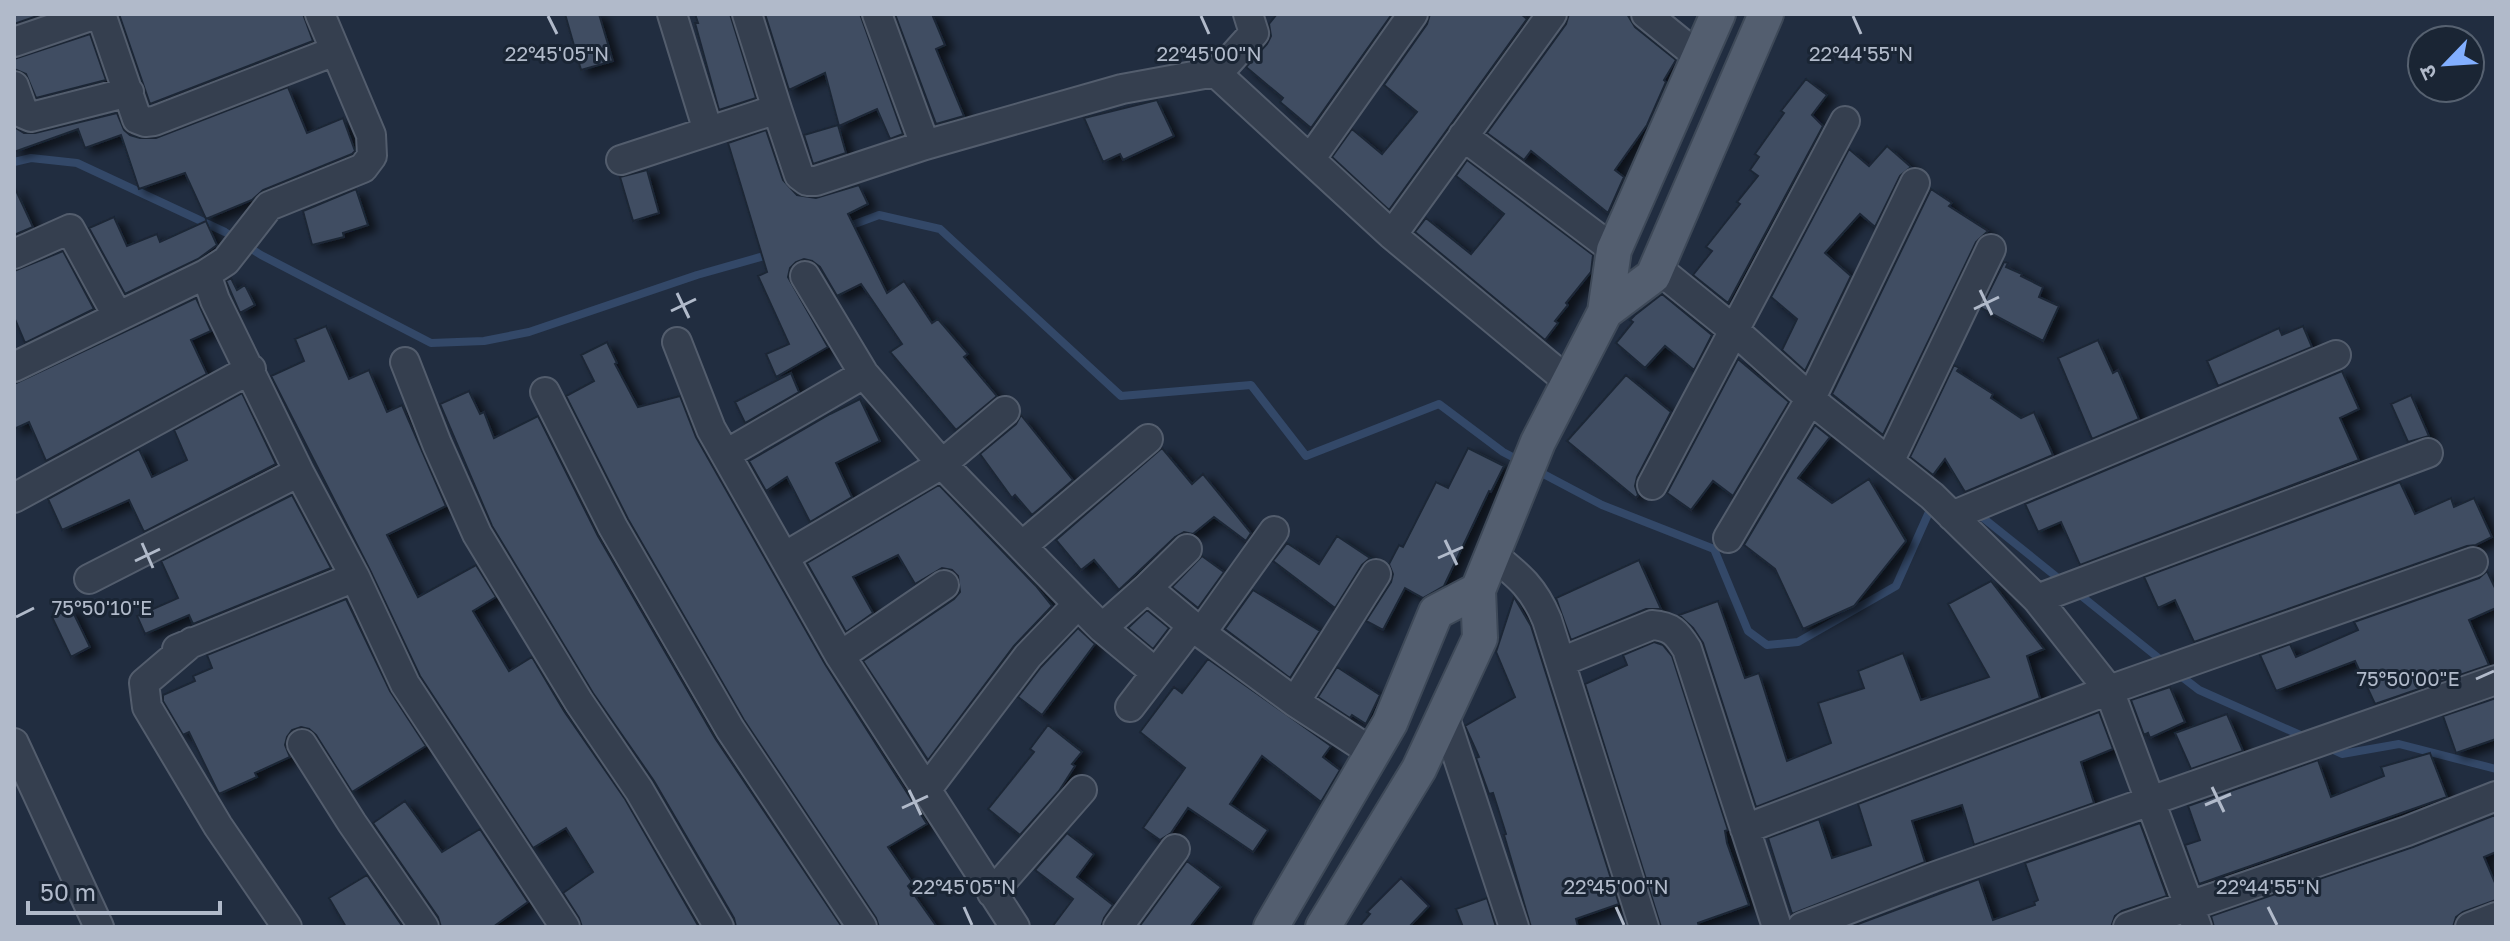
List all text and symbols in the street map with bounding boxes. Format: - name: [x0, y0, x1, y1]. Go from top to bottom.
- north arrow: [2406, 24, 2486, 104]
- text: 22°45'05"N: [505, 41, 609, 65]
- text: 22°45'00"N: [1156, 41, 1262, 65]
- text: 22°44'55"N: [1809, 41, 1913, 65]
- text: उ: [2412, 60, 2442, 84]
- text: 75°50'10"E: [52, 595, 152, 619]
- text: 75°50'00"E: [2356, 666, 2460, 690]
- scale bar: [28, 865, 220, 915]
- text: 22°45'05"N: [912, 874, 1016, 898]
- text: 22°45'00"N: [1563, 874, 1669, 898]
- text: 22°44'55"N: [2216, 874, 2320, 898]
- text: 50 m: [40, 877, 96, 906]

